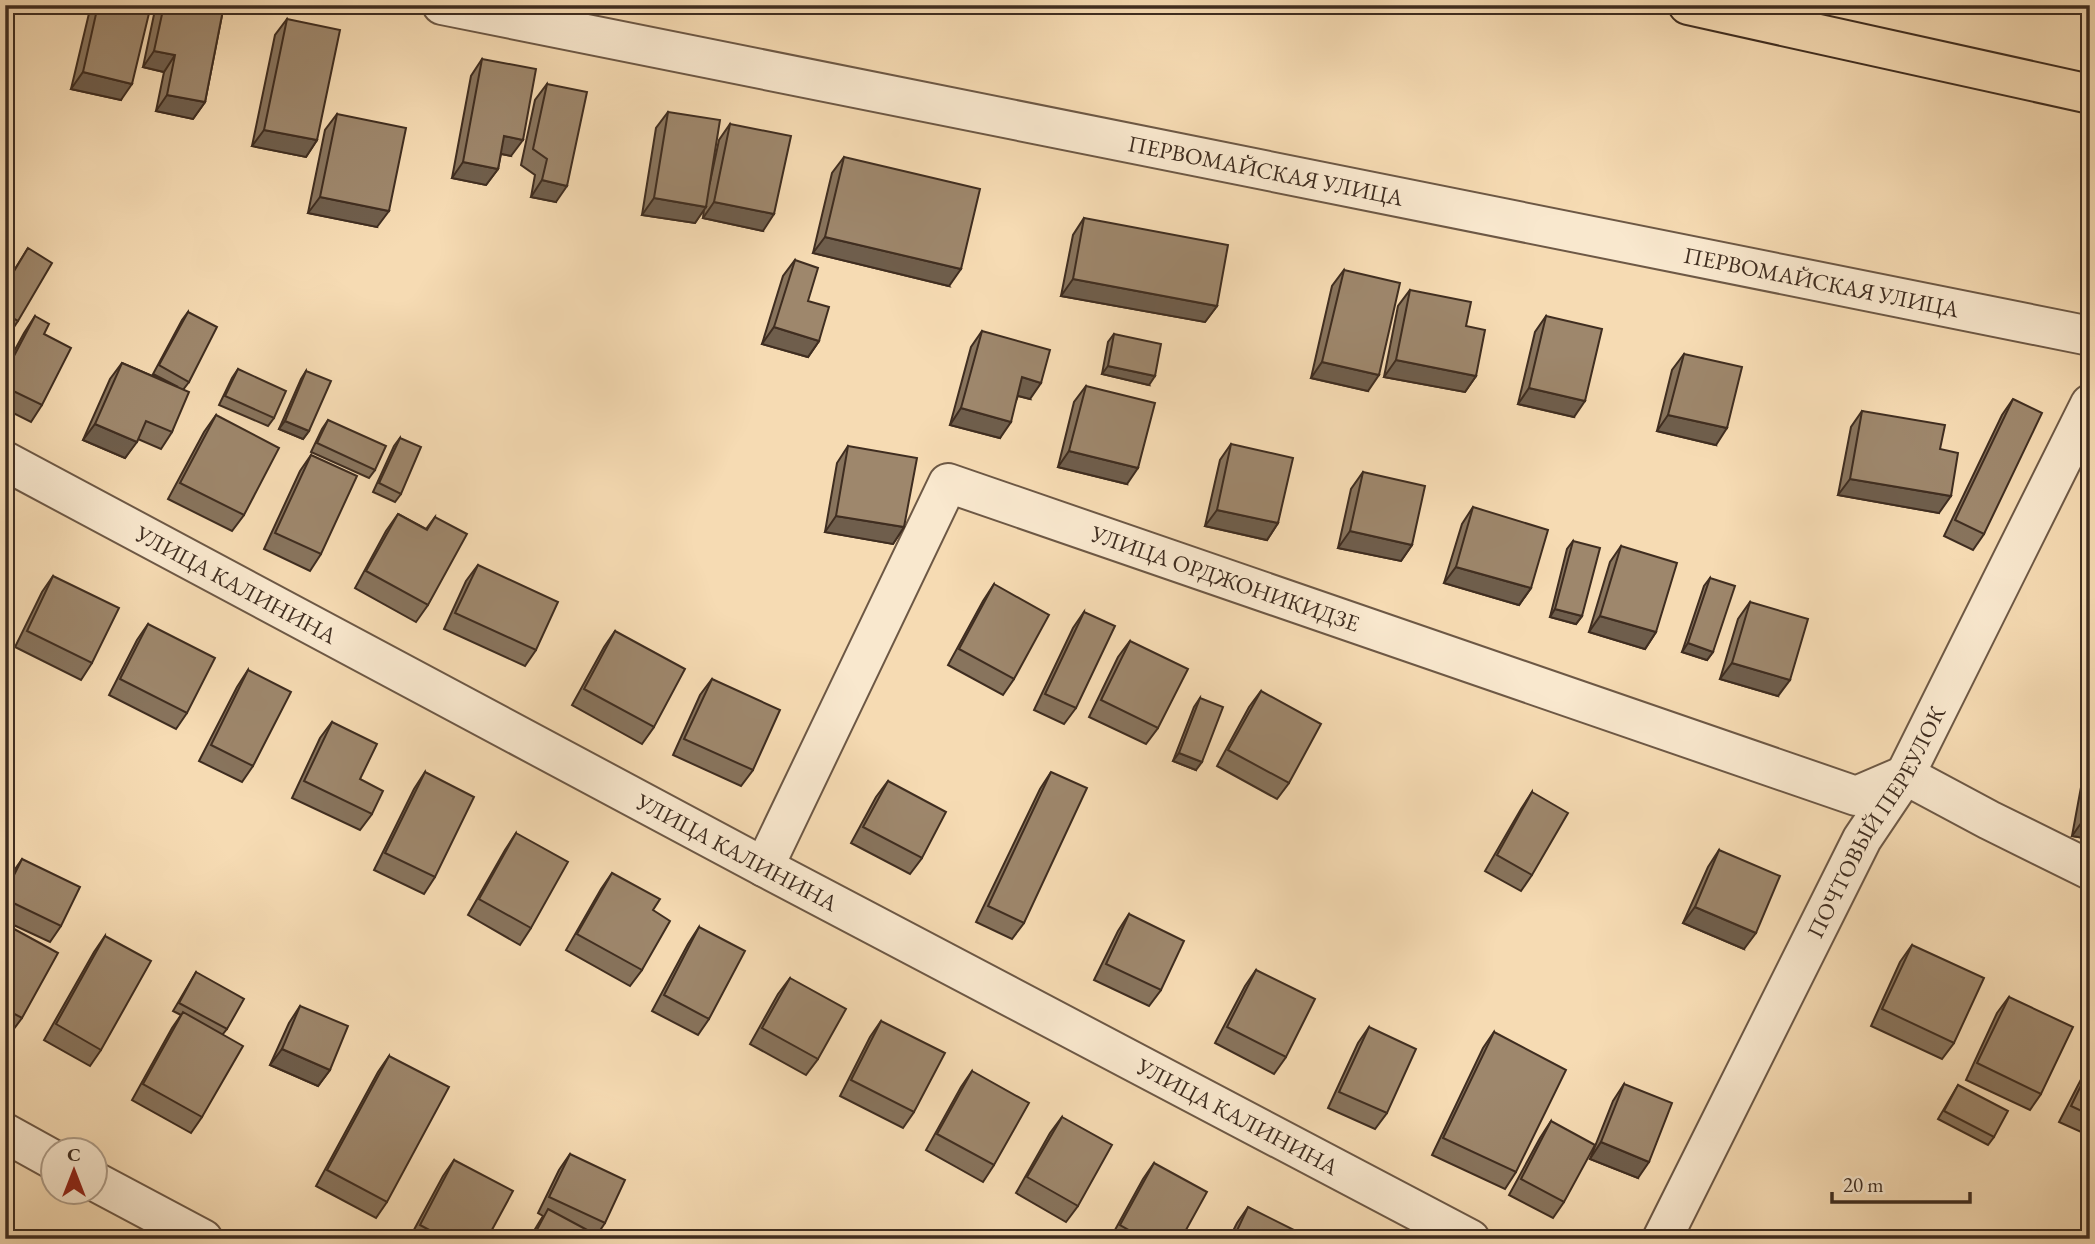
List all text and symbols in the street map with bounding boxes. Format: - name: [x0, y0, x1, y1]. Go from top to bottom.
- street label: ПЕРВОМАЙСКАЯ УЛИЦА: [1125, 128, 1407, 213]
- street label: ПЕРВОМАЙСКАЯ УЛИЦА: [1681, 240, 1963, 325]
- street label: УЛИЦА КАЛИНИНА: [129, 518, 343, 651]
- street label: УЛИЦА ОРДЖОНИКИДЗЕ: [1086, 518, 1364, 639]
- street label: ПОЧТОВЫЙ ПЕРЕУЛОК: [1800, 700, 1952, 943]
- street label: УЛИЦА КАЛИНИНА: [630, 786, 844, 919]
- street label: УЛИЦА КАЛИНИНА: [1131, 1051, 1345, 1182]
- north arrow: [38, 1136, 108, 1206]
- text: С: [67, 1142, 81, 1167]
- scale bar: [1832, 1160, 1971, 1204]
- text: 20 m: [1843, 1171, 1884, 1198]

